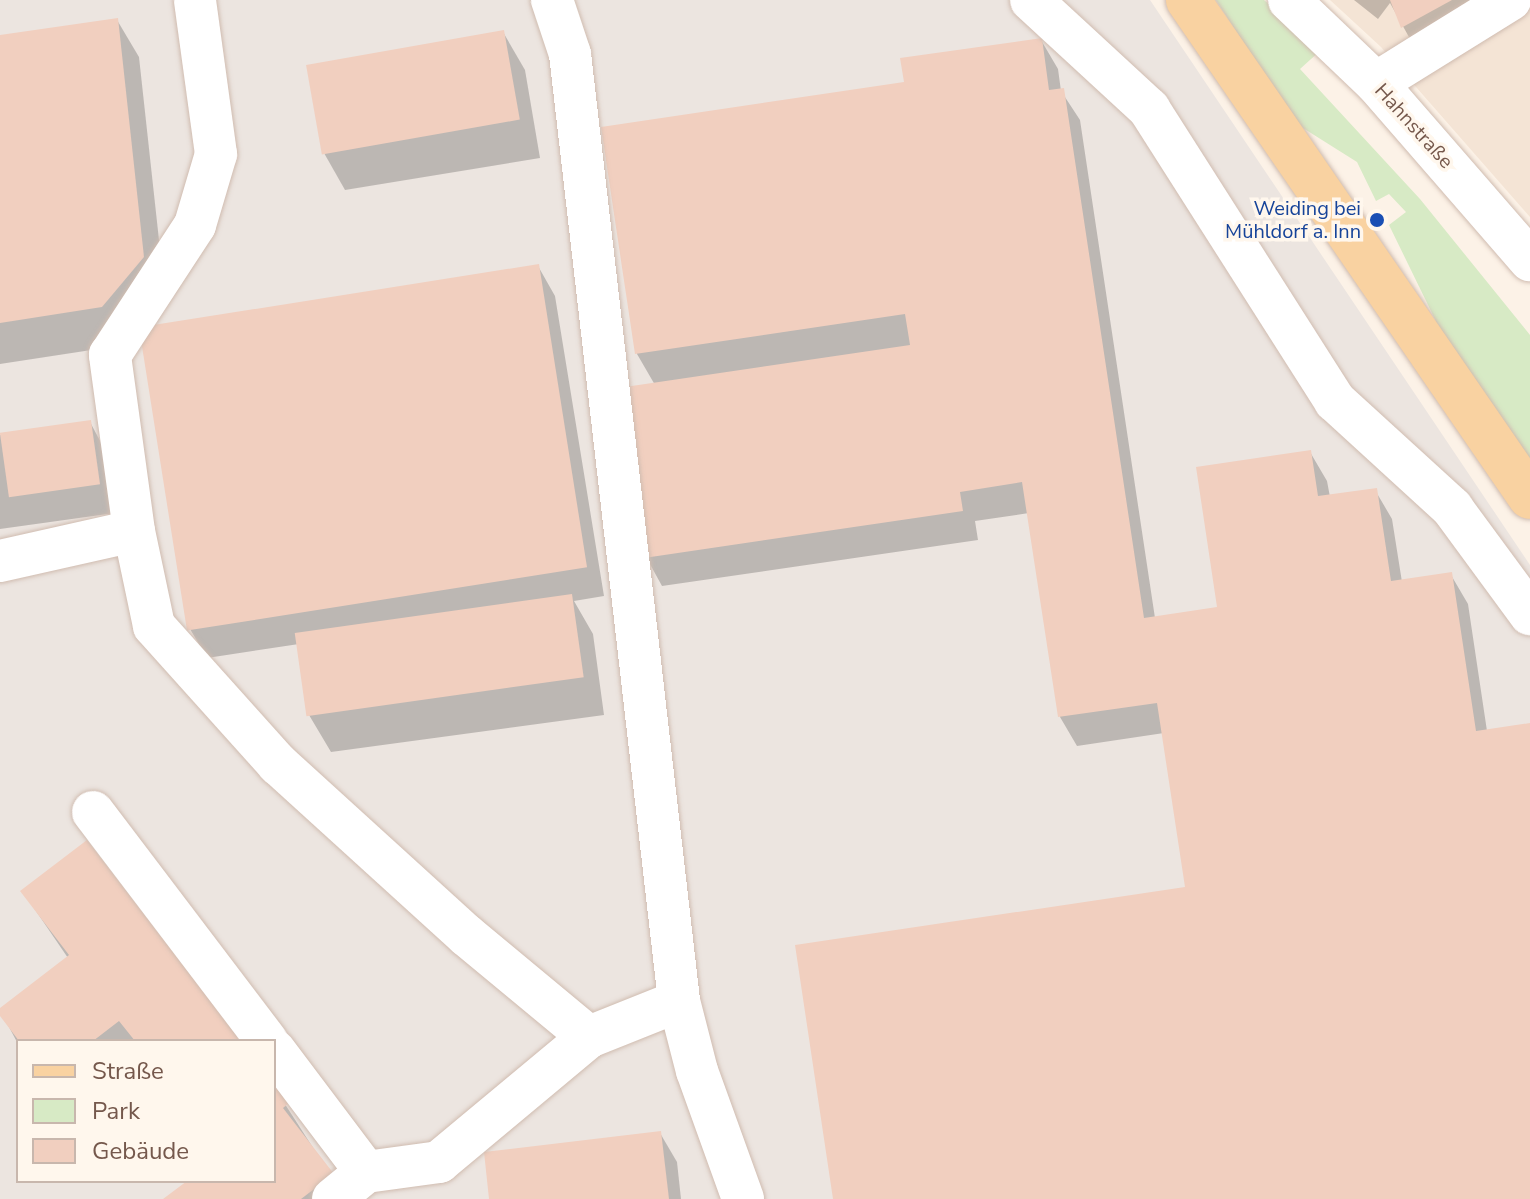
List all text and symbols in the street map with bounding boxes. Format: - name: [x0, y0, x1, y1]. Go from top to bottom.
- street label: Hahnstraße: [1370, 79, 1458, 173]
- place label: Weiding bei Mühldorf a. Inn: [1225, 196, 1361, 243]
- marker: Weiding bei Mühldorf a. Inn: [1368, 211, 1386, 229]
- legend: [16, 1039, 276, 1183]
- text: Straße: [92, 1055, 164, 1087]
- text: Park: [92, 1095, 140, 1127]
- text: Gebäude: [92, 1135, 189, 1167]

